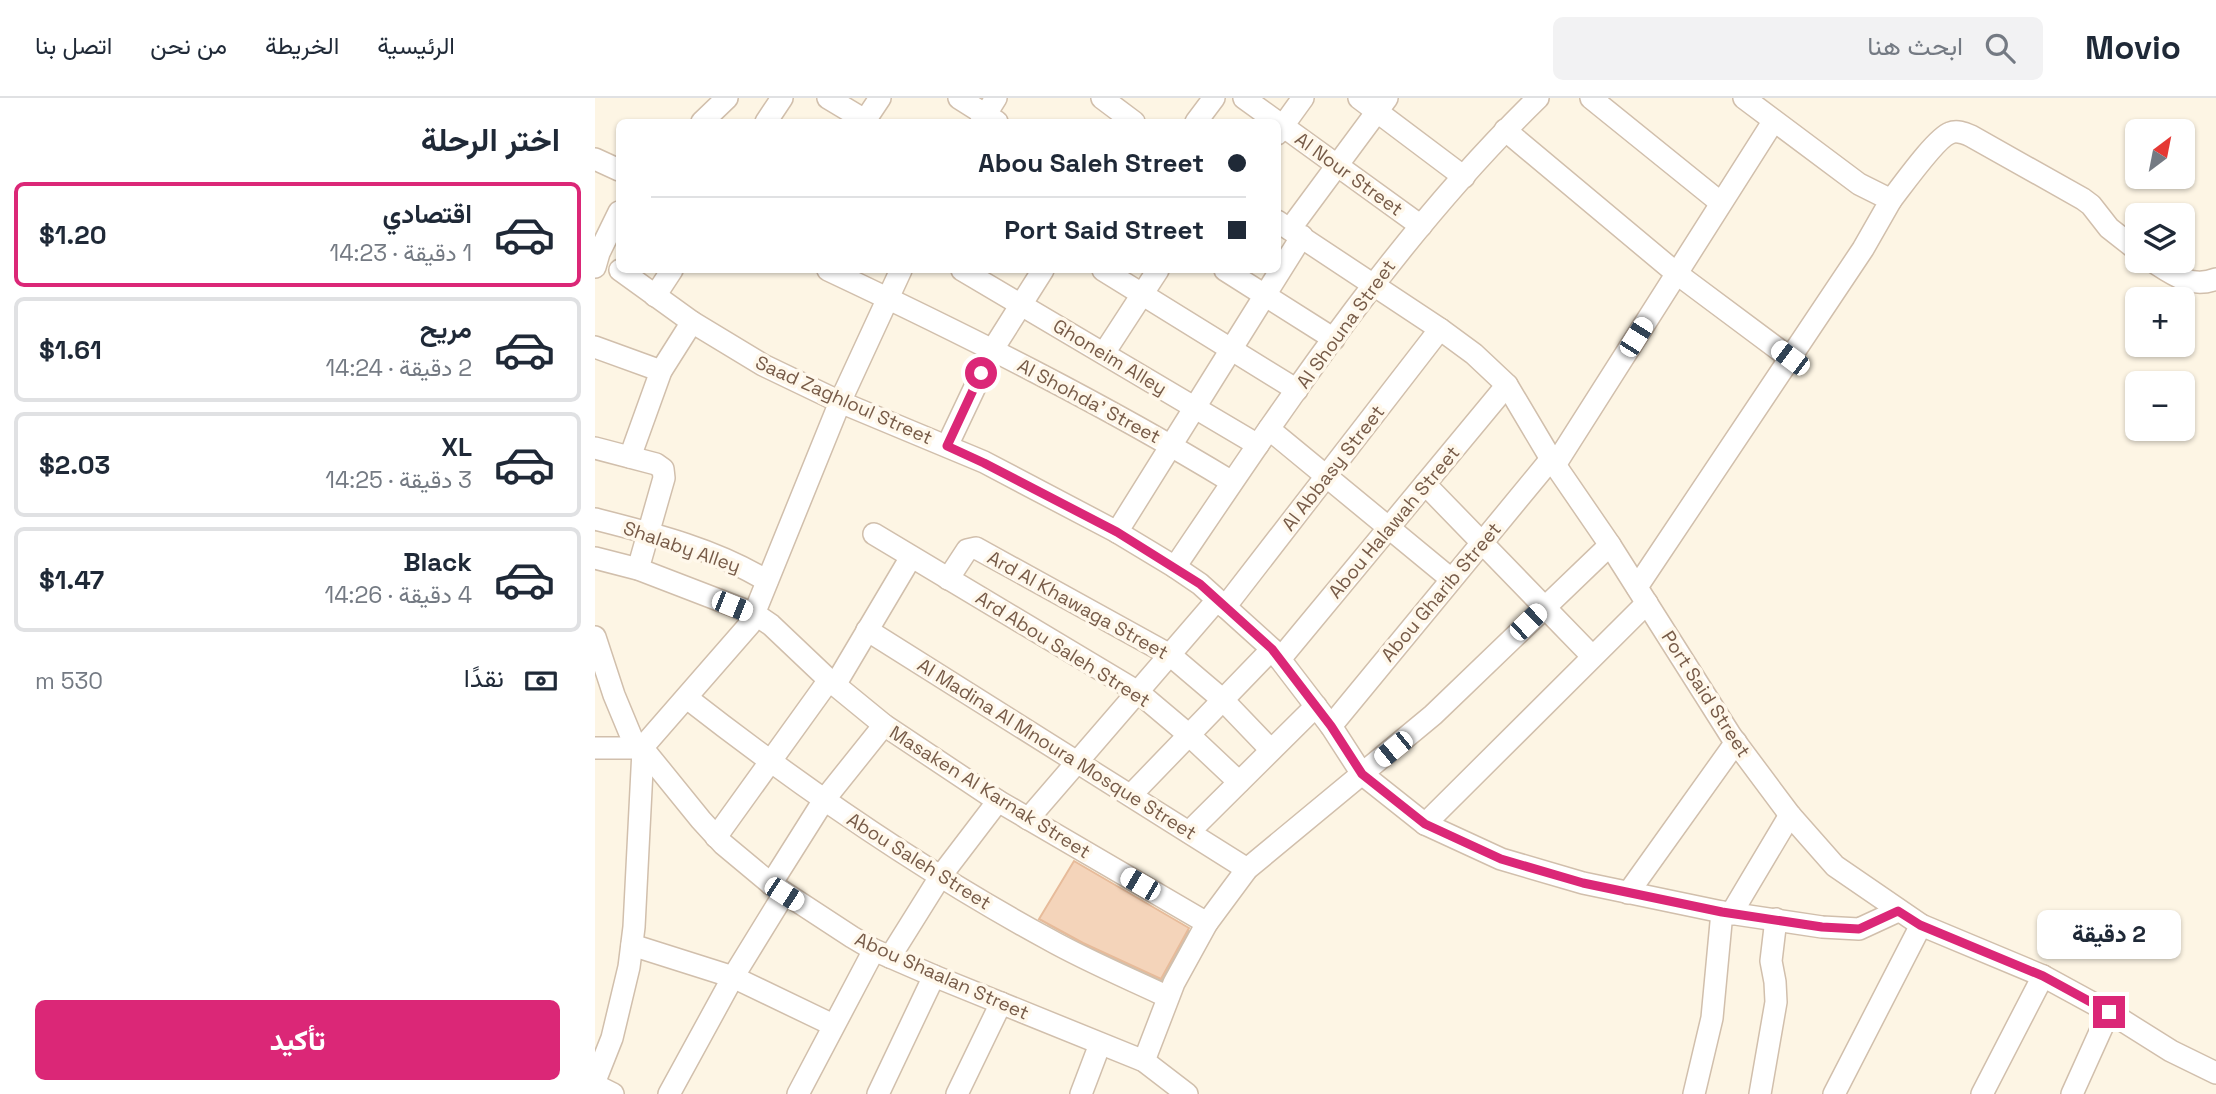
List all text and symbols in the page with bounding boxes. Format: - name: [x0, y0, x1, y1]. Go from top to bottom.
- search box: [1553, 17, 2043, 80]
- text: Movio: [2085, 27, 2181, 69]
- text: ابحث هنا: [1867, 29, 1963, 63]
- icon: search: [1981, 29, 2019, 67]
- text: اتصل بنا: [35, 30, 112, 61]
- text: من نحن: [150, 30, 227, 61]
- text: الخريطة: [265, 30, 339, 61]
- text: الرئيسية: [377, 30, 455, 61]
- north arrow: [2125, 119, 2195, 189]
- map controls: [2125, 119, 2195, 441]
- text: اختر الرحلة: [421, 120, 560, 160]
- street label: Al Nour Street: [1290, 126, 1408, 222]
- text: Abou Saleh Street: [978, 146, 1204, 180]
- text: اقتصادي: [383, 197, 472, 231]
- icon: car: [493, 203, 556, 266]
- button: layers: [2125, 203, 2195, 273]
- text: Port Said Street: [1004, 213, 1204, 247]
- text: $1.20: [39, 218, 107, 252]
- text: 1 دقيقة · 14:23: [330, 238, 472, 268]
- street label: Al Shouna Street: [1291, 254, 1401, 394]
- button: +: [2125, 287, 2195, 357]
- text: مريح: [420, 312, 472, 346]
- street label: Ghoneim Alley: [1048, 313, 1172, 401]
- car: [1616, 314, 1657, 360]
- icon: car: [493, 318, 556, 381]
- text: $1.61: [39, 333, 102, 367]
- car: [1767, 337, 1814, 379]
- street label: Saad Zaghloul Street: [751, 350, 937, 450]
- text: 2 دقيقة · 14:24: [325, 353, 472, 383]
- street label: Al Shohda' Street: [1013, 353, 1165, 449]
- route start: [965, 357, 997, 389]
- button: −: [2125, 371, 2195, 441]
- street label: Al Abbasy Street: [1276, 400, 1390, 536]
- text: XL: [441, 430, 472, 464]
- icon: car: [493, 433, 556, 496]
- street label: Abou Halawah Street: [1323, 440, 1465, 604]
- text: $2.03: [39, 448, 110, 482]
- text: 3 دقيقة · 14:25: [325, 465, 472, 495]
- street label: Shalaby Alley: [620, 515, 744, 579]
- street label: Abou Gharib Street: [1375, 517, 1507, 667]
- text: Black: [403, 545, 472, 579]
- street label: Ard Al Khawaga Street: [983, 545, 1173, 665]
- icon: car: [493, 548, 556, 611]
- text: $1.47: [39, 563, 104, 597]
- text: 4 دقيقة · 14:26: [325, 580, 472, 610]
- street label: Ard Abou Saleh Street: [971, 585, 1155, 713]
- car: [709, 588, 756, 624]
- car: [1506, 600, 1551, 644]
- street label: Port Said Street: [1656, 626, 1756, 762]
- street label: Al Madina Al Mnoura Mosque Street: [913, 652, 1201, 846]
- text: نقدًا: [464, 661, 504, 695]
- icon: cash: [522, 662, 560, 700]
- text: 530 m: [35, 666, 103, 696]
- street label: Masaken Al Karnak Street: [885, 720, 1095, 864]
- car: [1371, 728, 1416, 770]
- street label: Abou Saleh Street: [842, 807, 996, 915]
- car: [1117, 864, 1164, 904]
- car: [761, 874, 808, 914]
- callout: 2 دقيقة: [2037, 911, 2181, 960]
- text: 2 دقيقة: [2072, 919, 2146, 949]
- street label: Abou Shaalan Street: [851, 926, 1033, 1026]
- route end: [2093, 996, 2125, 1028]
- button: تأكيد: [35, 1000, 560, 1080]

